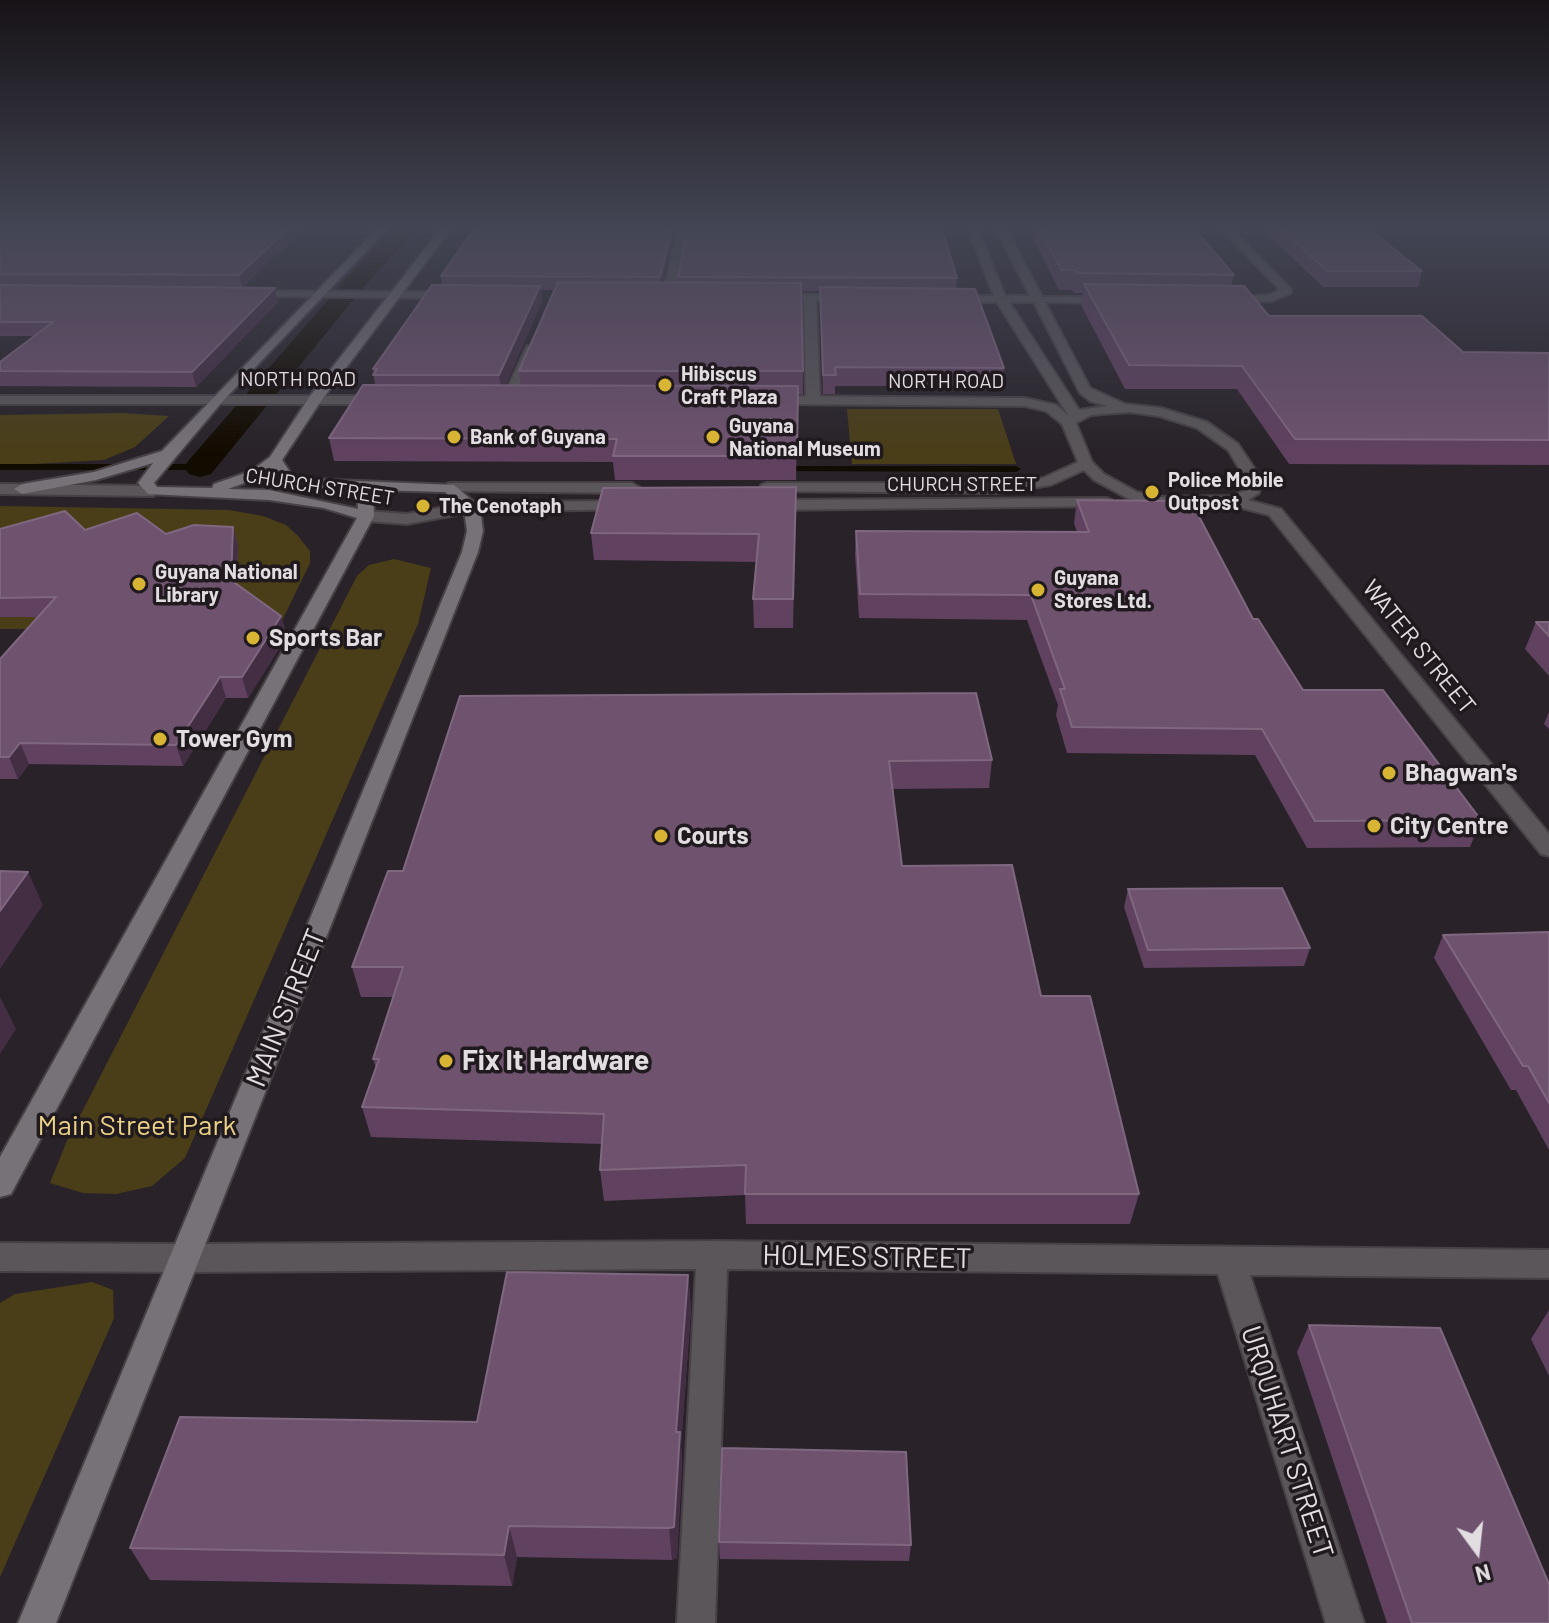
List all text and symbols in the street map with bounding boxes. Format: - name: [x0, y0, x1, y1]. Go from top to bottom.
- place label: Hibiscus Craft Plaza: [681, 362, 778, 409]
- street label: NORTH ROAD: [240, 367, 356, 391]
- street label: NORTH ROAD: [888, 369, 1004, 393]
- marker: Hibiscus Craft Plaza: [656, 376, 674, 394]
- place label: Guyana National Museum: [729, 414, 881, 461]
- place label: Bank of Guyana: [470, 425, 606, 449]
- marker: Bank of Guyana: [445, 428, 463, 446]
- marker: Guyana National Museum: [704, 428, 722, 446]
- street label: CHURCH STREET: [244, 463, 396, 511]
- place label: Police Mobile Outpost: [1168, 468, 1284, 515]
- street label: CHURCH STREET: [887, 472, 1037, 496]
- marker: Police Mobile Outpost: [1143, 483, 1161, 501]
- place label: The Cenotaph: [439, 494, 562, 518]
- marker: The Cenotaph: [414, 497, 432, 515]
- place label: Guyana National Library: [155, 560, 298, 607]
- place label: Guyana Stores Ltd.: [1054, 566, 1152, 613]
- street label: WATER STREET: [1356, 574, 1482, 720]
- marker: Guyana National Library: [130, 575, 148, 593]
- marker: Guyana Stores Ltd.: [1029, 581, 1047, 599]
- place label: Sports Bar: [269, 624, 382, 652]
- marker: Sports Bar: [244, 629, 262, 647]
- place label: Tower Gym: [176, 725, 293, 753]
- marker: Tower Gym: [151, 730, 169, 748]
- place label: Bhagwan's: [1405, 759, 1517, 787]
- marker: Bhagwan's: [1380, 764, 1398, 782]
- place label: City Centre: [1390, 812, 1509, 840]
- marker: City Centre: [1365, 817, 1383, 835]
- place label: Courts: [677, 822, 749, 850]
- marker: Courts: [652, 827, 670, 845]
- street label: MAIN STREET: [239, 924, 333, 1092]
- place label: Fix It Hardware: [462, 1044, 649, 1078]
- marker: Fix It Hardware: [437, 1052, 455, 1070]
- park label: Main Street Park: [37, 1109, 237, 1143]
- street label: HOLMES STREET: [762, 1238, 972, 1276]
- street label: URQUHART STREET: [1234, 1322, 1340, 1562]
- north arrow: [1437, 1511, 1517, 1591]
- text: N: [1473, 1560, 1494, 1589]

